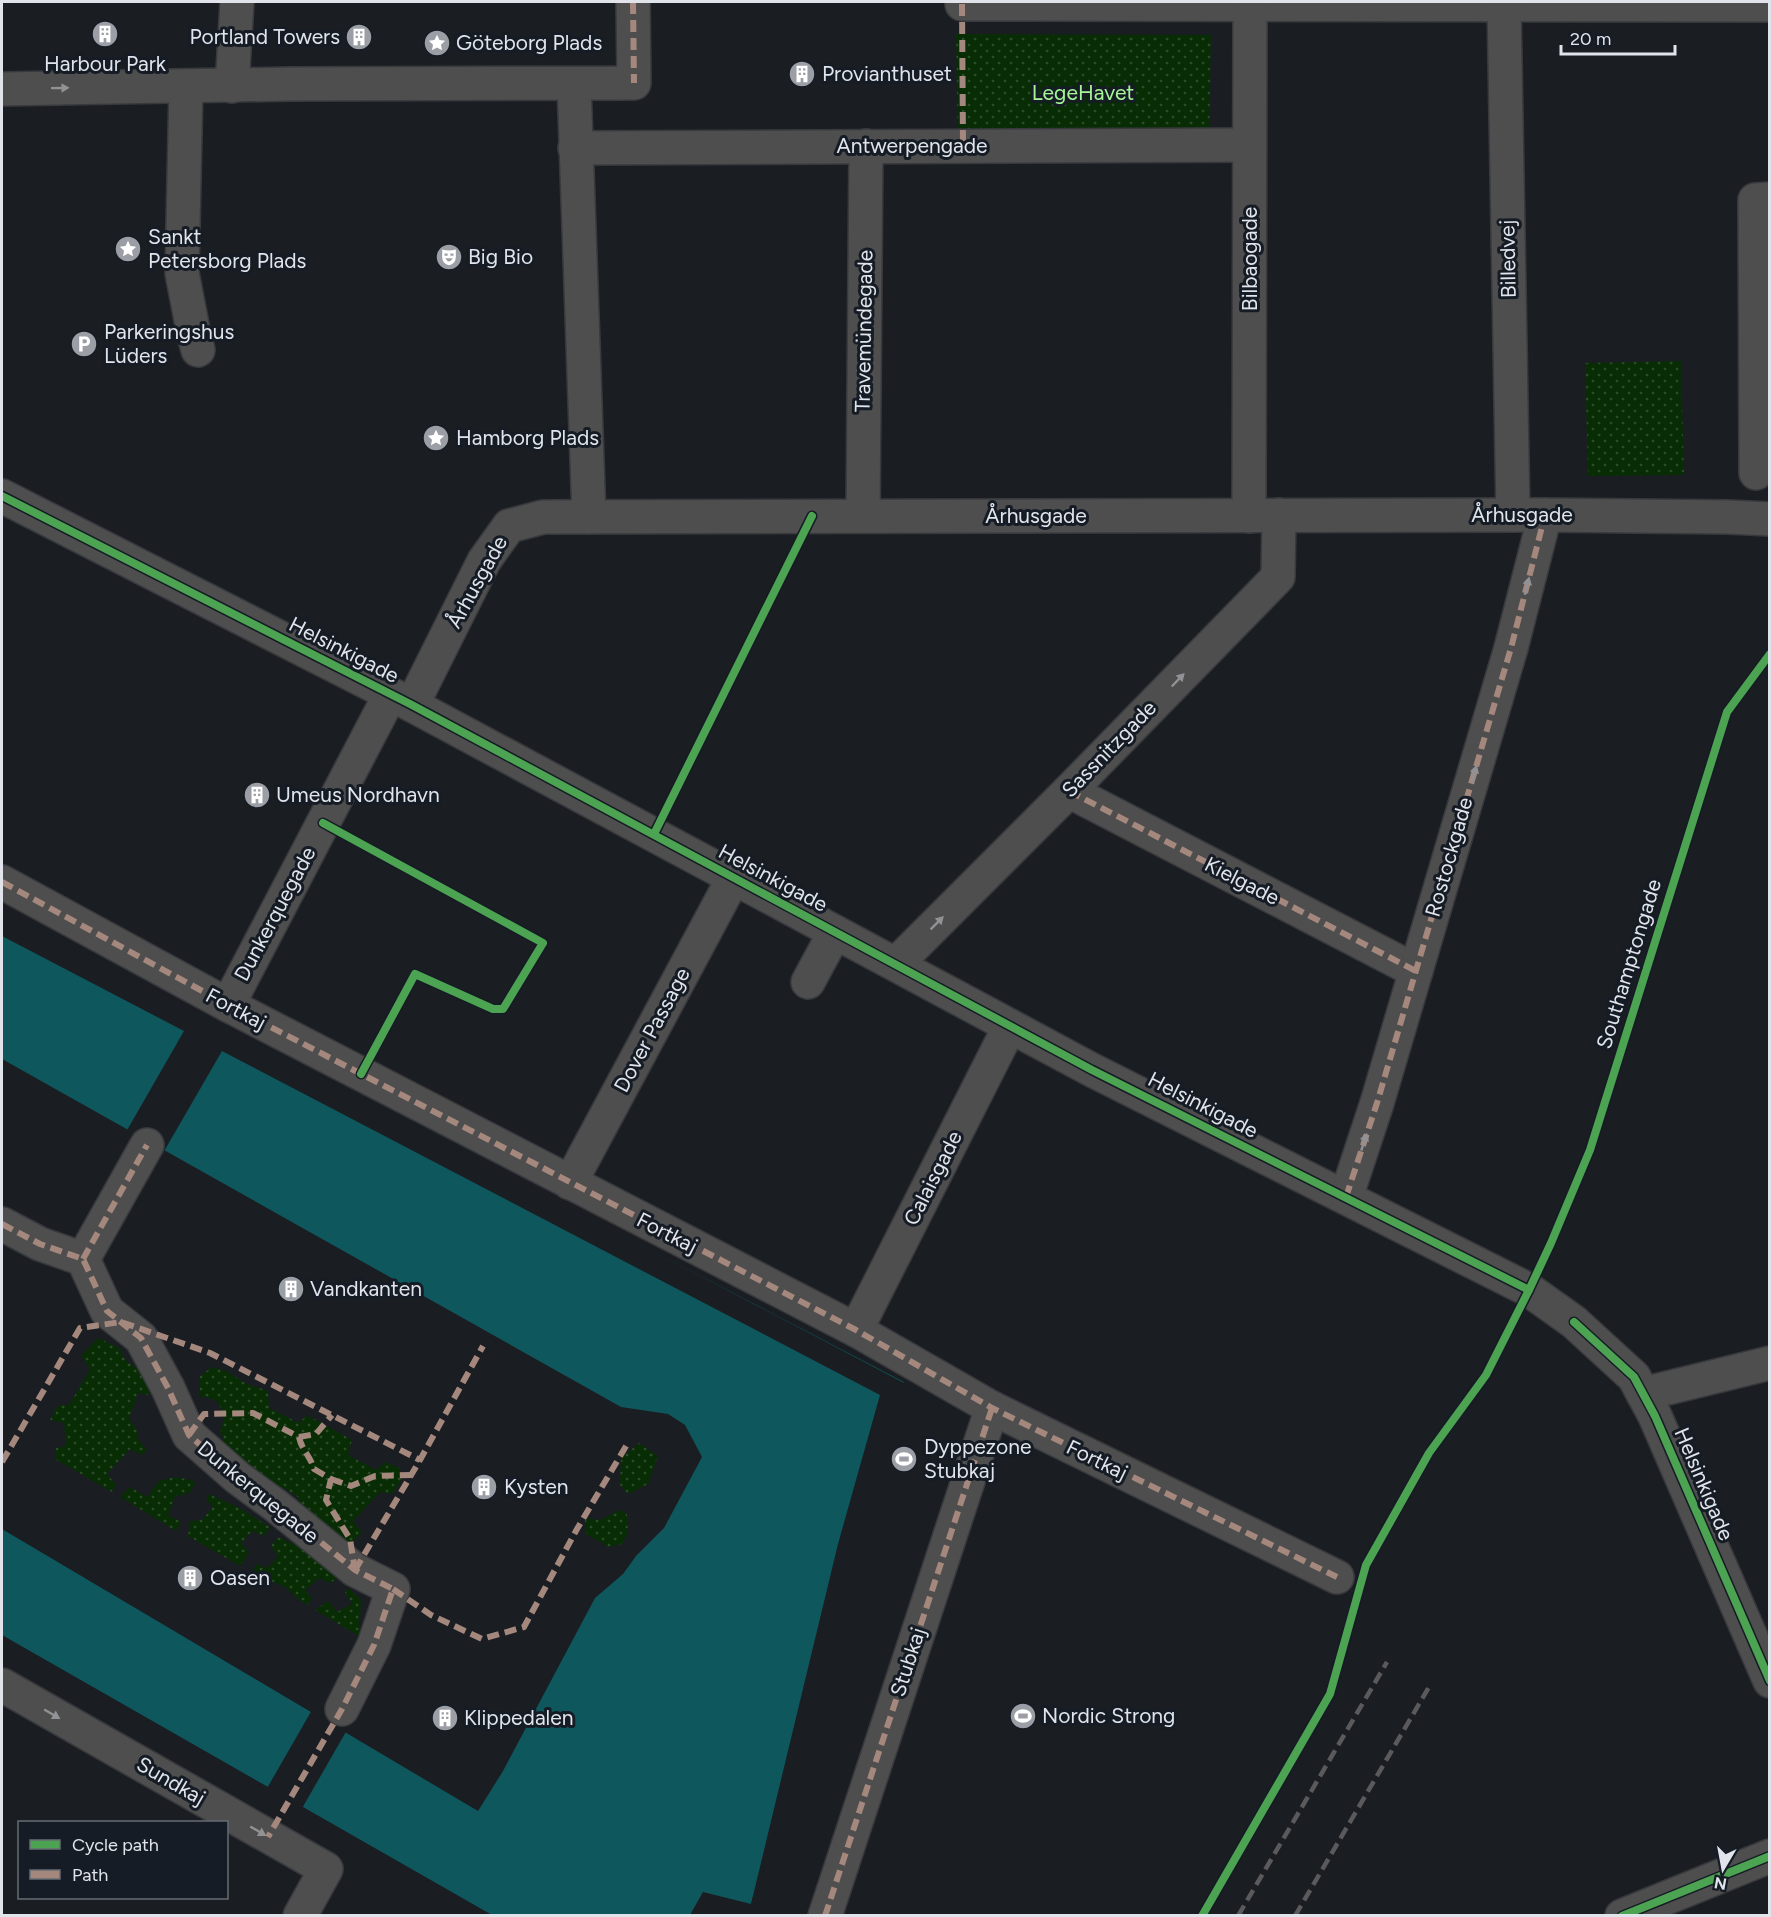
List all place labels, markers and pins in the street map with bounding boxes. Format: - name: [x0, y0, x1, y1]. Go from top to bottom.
- building icon: Harbour Park: [90, 19, 120, 49]
- building icon: Portland Towers: [344, 22, 374, 52]
- place label: Portland Towers: [190, 24, 340, 49]
- place icon: Göteborg Plads: [422, 28, 452, 58]
- place label: Göteborg Plads: [456, 30, 602, 55]
- place label: Harbour Park: [44, 51, 167, 76]
- building icon: Provianthuset: [787, 59, 817, 89]
- place label: Provianthuset: [822, 61, 952, 86]
- place label: Sankt Petersborg Plads: [148, 224, 306, 273]
- place icon: Sankt Petersborg Plads: [113, 234, 143, 264]
- theatre icon: Big Bio: [434, 242, 464, 272]
- place label: Big Bio: [468, 244, 533, 269]
- place label: Parkeringshus Lüders: [104, 319, 234, 368]
- parking icon: Parkeringshus Lüders: [69, 329, 99, 359]
- place icon: Hamborg Plads: [421, 423, 451, 453]
- place label: Hamborg Plads: [456, 425, 599, 450]
- building icon: Umeus Nordhavn: [242, 780, 272, 810]
- place label: Umeus Nordhavn: [276, 782, 440, 807]
- building icon: Vandkanten: [276, 1274, 306, 1304]
- place label: Vandkanten: [310, 1276, 422, 1301]
- place label: Dyppezone Stubkaj: [924, 1434, 1031, 1483]
- sports icon: Dyppezone Stubkaj: [889, 1444, 919, 1474]
- building icon: Kysten: [469, 1472, 499, 1502]
- place label: Kysten: [504, 1474, 569, 1499]
- building icon: Oasen: [175, 1563, 205, 1593]
- place label: Oasen: [210, 1565, 270, 1590]
- sports icon: Nordic Strong: [1008, 1701, 1038, 1731]
- building icon: Klippedalen: [430, 1703, 460, 1733]
- place label: Nordic Strong: [1042, 1703, 1175, 1728]
- place label: Klippedalen: [464, 1705, 573, 1730]

